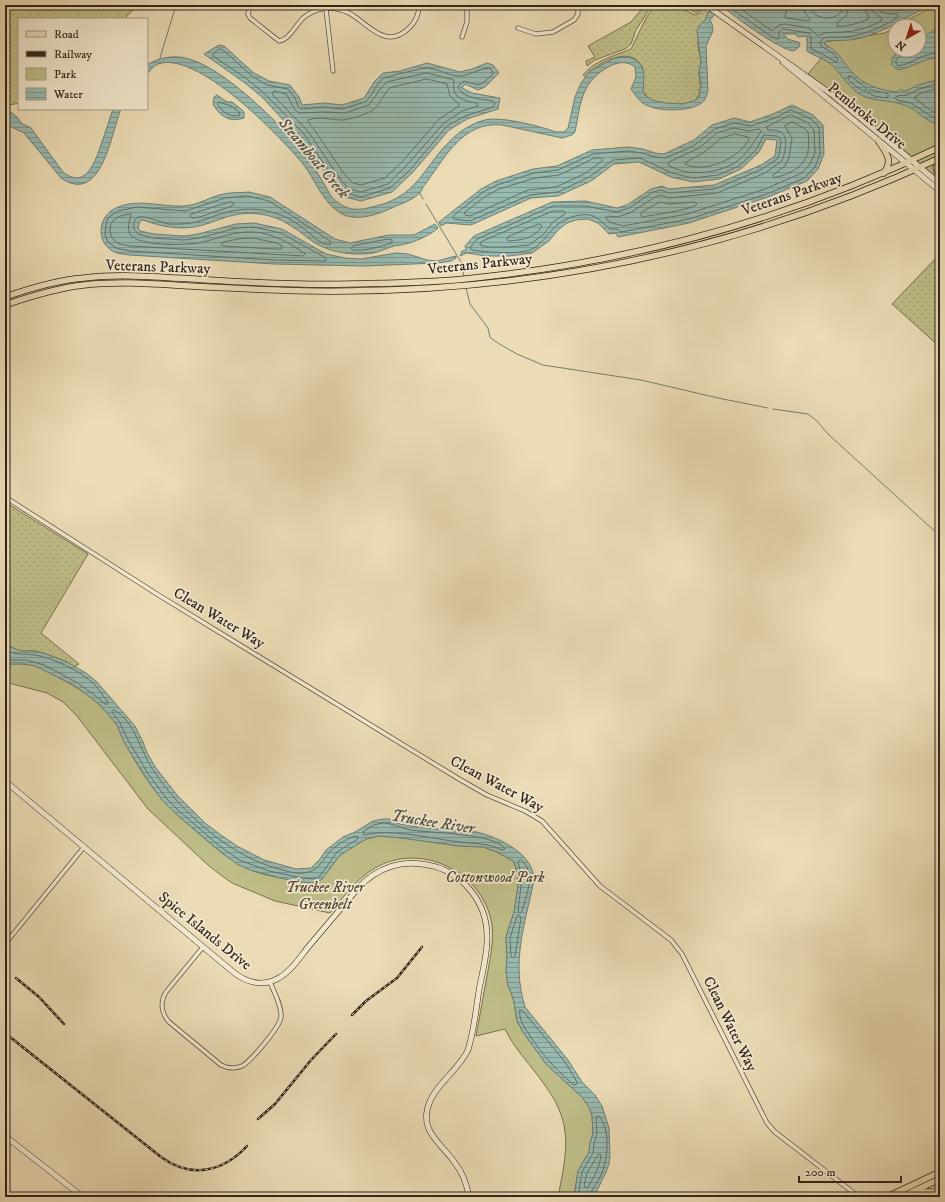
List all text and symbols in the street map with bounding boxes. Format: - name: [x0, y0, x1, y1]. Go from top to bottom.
- legend: [18, 18, 148, 110]
- north arrow: [887, 18, 927, 58]
- text: Road: [54, 27, 79, 42]
- text: N: [893, 37, 909, 53]
- text: Railway: [54, 47, 92, 62]
- text: Park: [54, 67, 76, 82]
- street label: Pembroke Drive: [824, 78, 910, 154]
- text: Water: [53, 87, 83, 102]
- water label: Steamboat Creek: [274, 113, 354, 203]
- street label: Veterans Parkway: [738, 168, 846, 220]
- street label: Veterans Parkway: [426, 249, 534, 279]
- street label: Veterans Parkway: [104, 256, 212, 278]
- street label: Clean Water Way: [170, 583, 269, 653]
- street label: Clean Water Way: [447, 751, 548, 817]
- water label: Truckee River: [390, 806, 477, 839]
- park label: Cottonwood Park: [445, 868, 545, 887]
- park label: Truckee River Greenbelt: [286, 878, 366, 914]
- street label: Spice Islands Drive: [155, 888, 255, 974]
- street label: Clean Water Way: [699, 973, 762, 1075]
- scale bar: [799, 1158, 901, 1184]
- text: 200 m: [805, 1165, 835, 1180]

